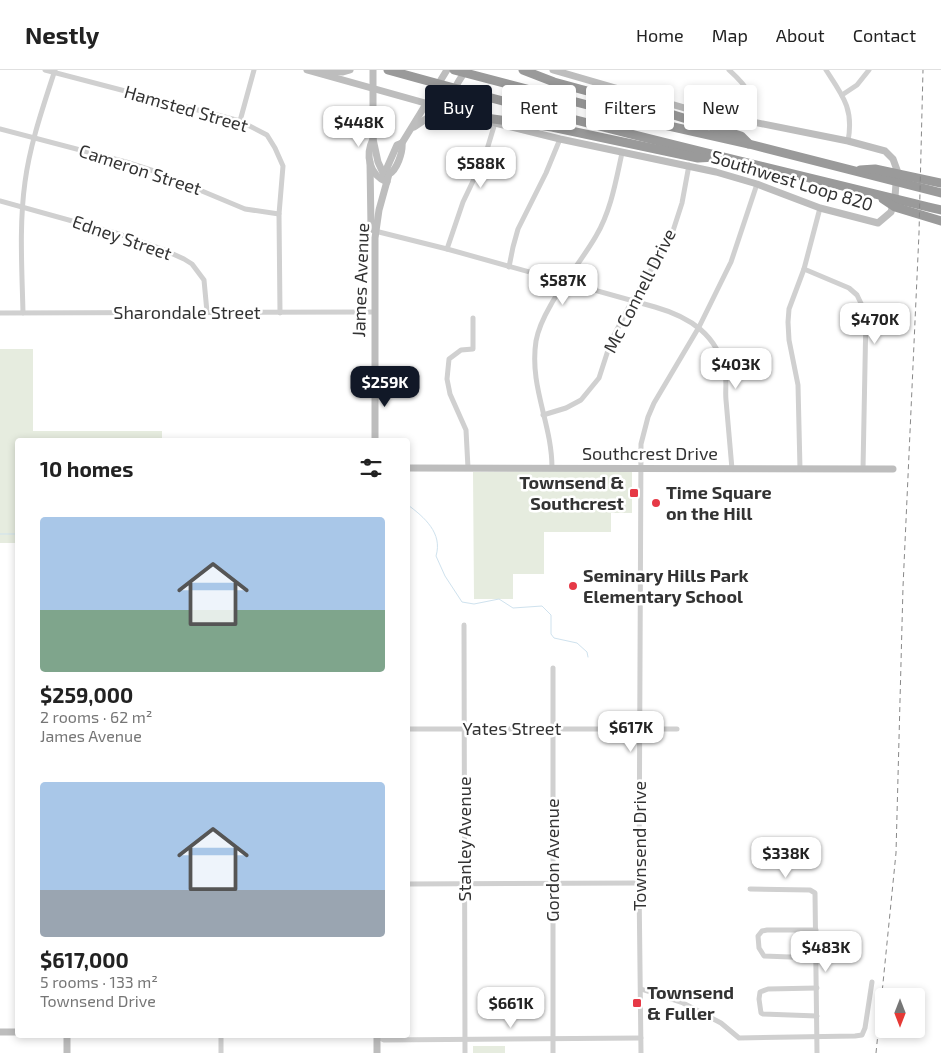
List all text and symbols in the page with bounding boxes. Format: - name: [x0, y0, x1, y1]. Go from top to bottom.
- text: Nestly: [25, 20, 99, 49]
- text: Home: [636, 24, 684, 46]
- text: Map: [712, 24, 748, 46]
- text: About: [776, 24, 825, 46]
- text: Contact: [853, 24, 916, 46]
- street label: Hamsted Street: [122, 80, 251, 136]
- chip: Buy: [425, 85, 492, 130]
- chip: Rent: [502, 85, 576, 130]
- chip: Filters: [586, 85, 674, 130]
- chip: New: [684, 85, 757, 130]
- pin: $448K: [324, 106, 394, 148]
- text: $448K: [334, 112, 384, 131]
- street label: Cameron Street: [76, 139, 204, 199]
- street label: Southwest Loop 820: [709, 145, 876, 215]
- pin: $588K: [446, 146, 516, 189]
- text: $588K: [457, 153, 505, 172]
- street label: Edney Street: [70, 210, 175, 264]
- street label: James Avenue: [347, 222, 373, 338]
- street label: Mc Connell Drive: [598, 225, 680, 356]
- pin: $587K: [528, 264, 598, 306]
- text: $587K: [540, 270, 586, 289]
- street label: Sharondale Street: [113, 301, 261, 323]
- pin: $470K: [840, 302, 910, 345]
- text: $470K: [851, 309, 899, 328]
- pin: $403K: [701, 348, 771, 390]
- text: $403K: [712, 354, 760, 373]
- pin: $259K: [350, 366, 420, 408]
- text: $259K: [362, 372, 409, 391]
- street label: Southcrest Drive: [582, 442, 718, 464]
- icon: filters: [357, 454, 385, 482]
- text: 10 homes: [40, 456, 133, 481]
- place label: Townsend & Southcrest: [519, 471, 625, 514]
- place label: Time Square on the Hill: [666, 481, 772, 524]
- marker: Townsend & Southcrest: [628, 487, 640, 499]
- marker: Time Square on the Hill: [650, 497, 662, 509]
- icon: home: [168, 549, 258, 639]
- place label: Seminary Hills Park Elementary School: [583, 564, 749, 607]
- marker: Seminary Hills Park Elementary School: [567, 580, 579, 592]
- text: $259,000: [40, 682, 133, 707]
- text: 2 rooms · 62 m²: [40, 707, 152, 726]
- pin: $617K: [596, 710, 666, 753]
- street label: Yates Street: [463, 717, 562, 739]
- text: $617K: [609, 717, 653, 736]
- text: James Avenue: [40, 726, 142, 745]
- street label: Stanley Avenue: [453, 776, 475, 902]
- street label: Townsend Drive: [628, 781, 650, 911]
- street label: Gordon Avenue: [541, 798, 563, 922]
- icon: home: [168, 814, 258, 904]
- pin: $338K: [751, 836, 821, 879]
- text: $338K: [762, 843, 810, 862]
- pin: $483K: [791, 930, 861, 973]
- text: $483K: [802, 937, 850, 956]
- text: $617,000: [40, 947, 129, 972]
- text: 5 rooms · 133 m²: [40, 972, 158, 991]
- place label: Townsend & Fuller: [647, 981, 734, 1024]
- pin: $661K: [476, 986, 546, 1029]
- north arrow: [875, 988, 925, 1038]
- map controls: [875, 988, 925, 1038]
- text: Townsend Drive: [40, 991, 156, 1010]
- text: $661K: [488, 993, 534, 1012]
- marker: Townsend & Fuller: [631, 997, 643, 1009]

